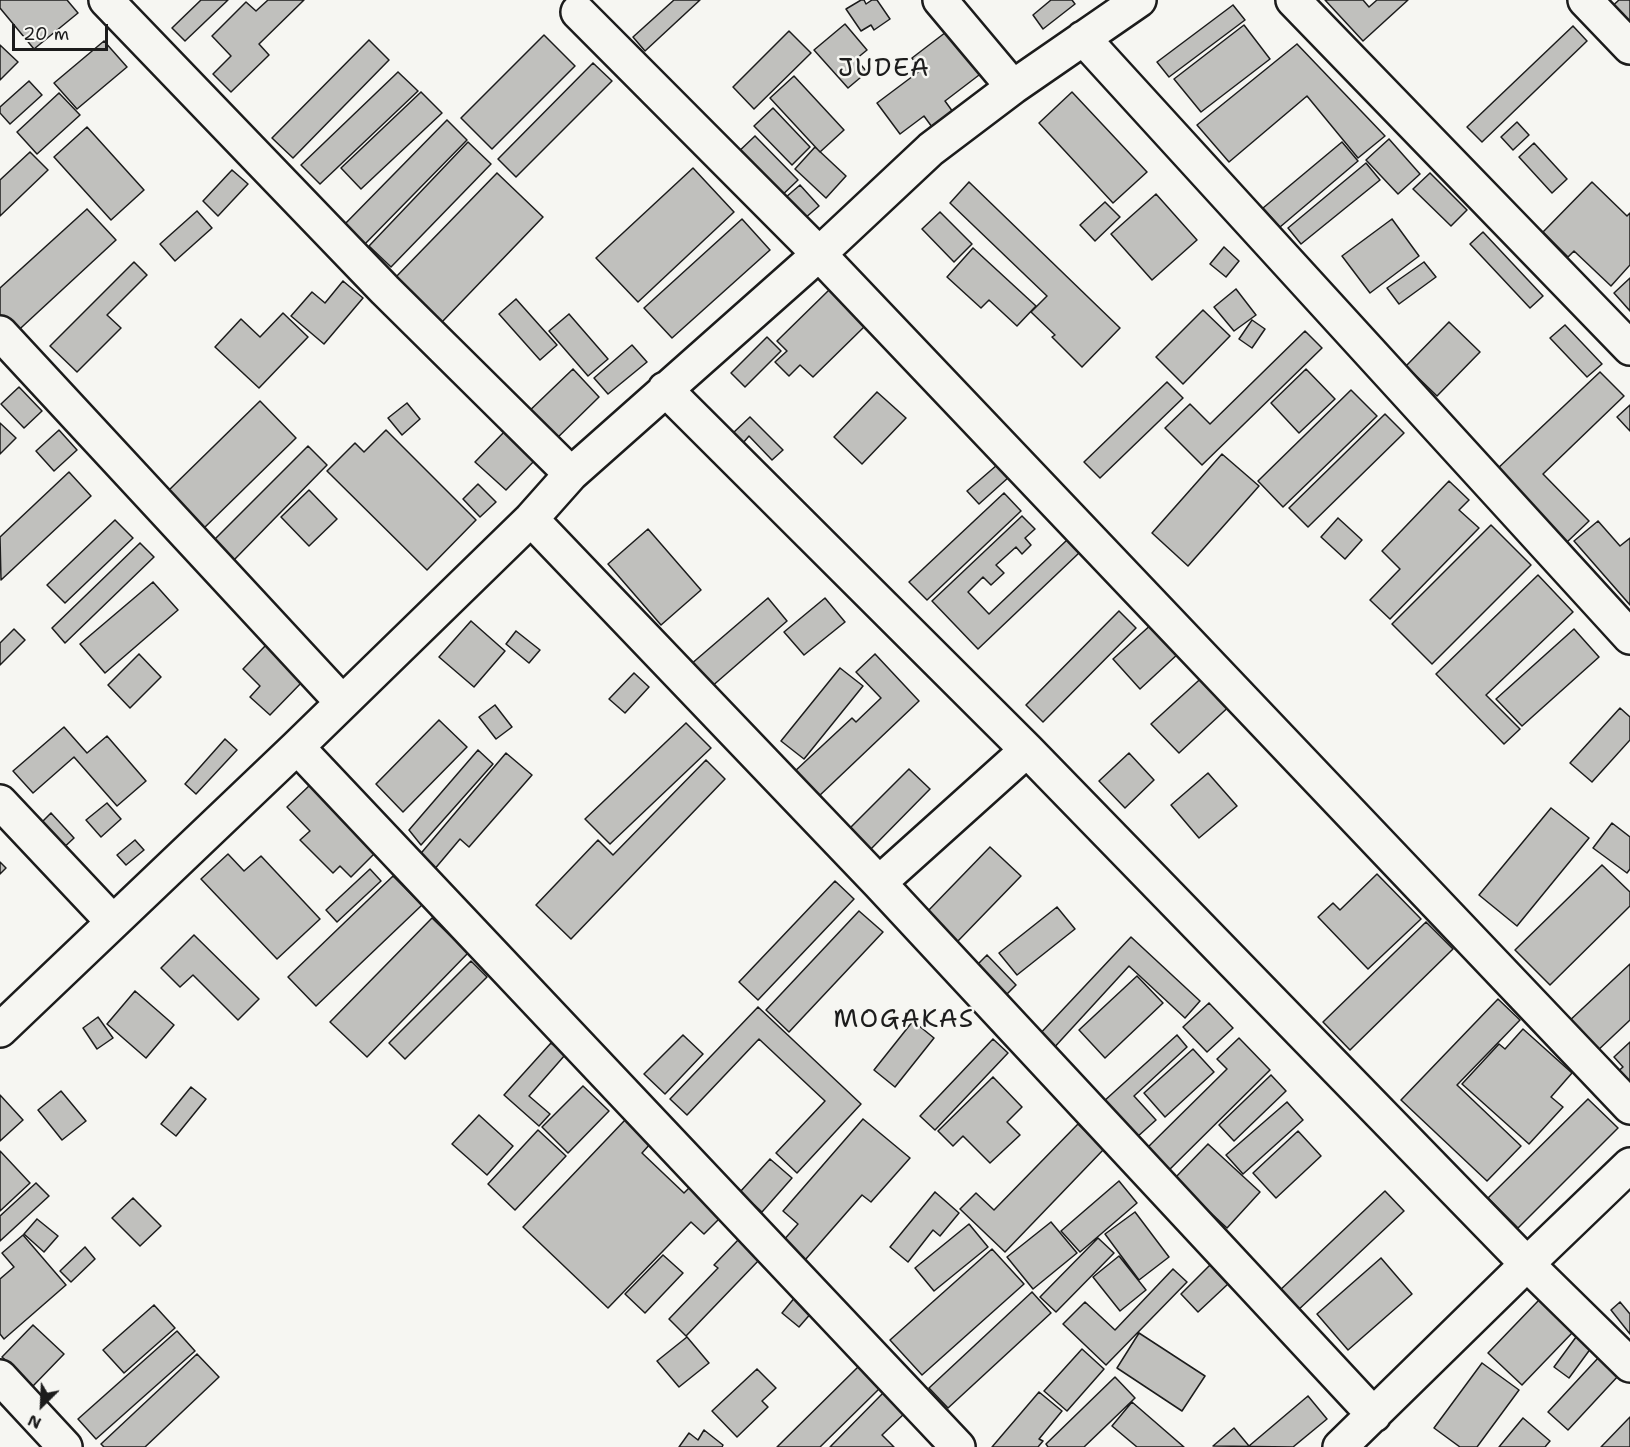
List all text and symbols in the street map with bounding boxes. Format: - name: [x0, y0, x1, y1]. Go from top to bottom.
- scale bar: [15, 12, 111, 50]
- text: 20 m: [23, 22, 69, 46]
- district label: JUDEA: [838, 53, 930, 85]
- district label: MOGAKAS: [833, 1004, 975, 1036]
- north arrow: [12, 1375, 72, 1435]
- text: N: [24, 1410, 45, 1434]

